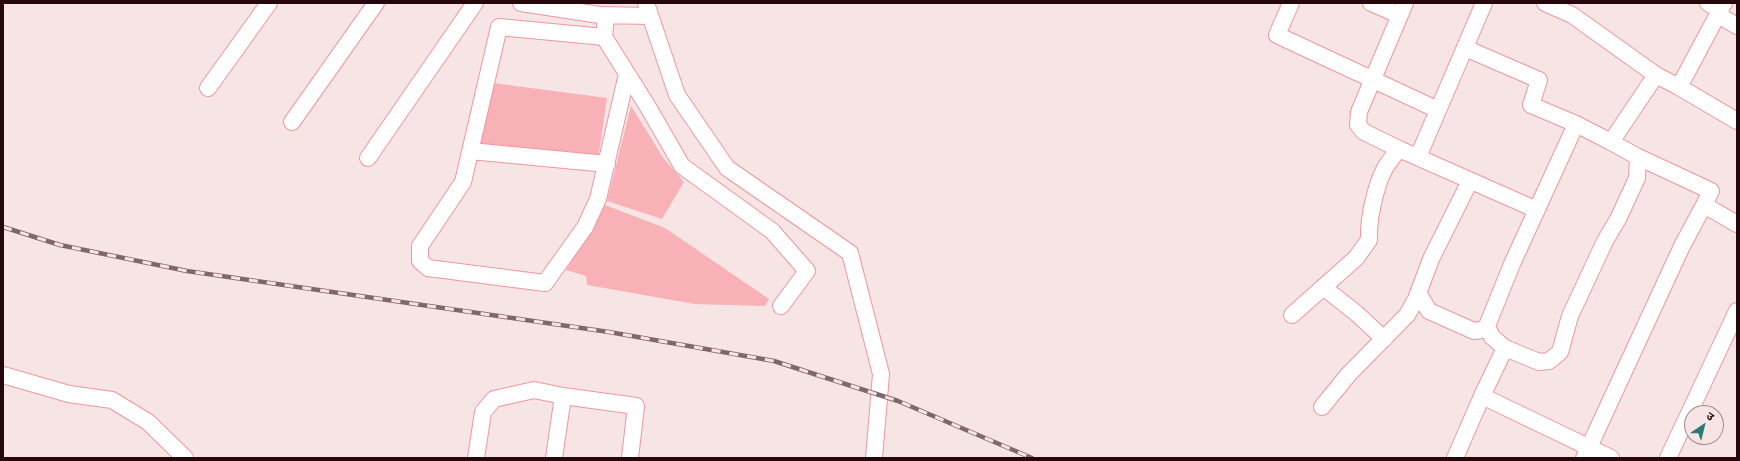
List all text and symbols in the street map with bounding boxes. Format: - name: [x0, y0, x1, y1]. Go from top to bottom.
- north arrow: [1684, 405, 1724, 445]
- text: उ: [1704, 408, 1717, 424]

